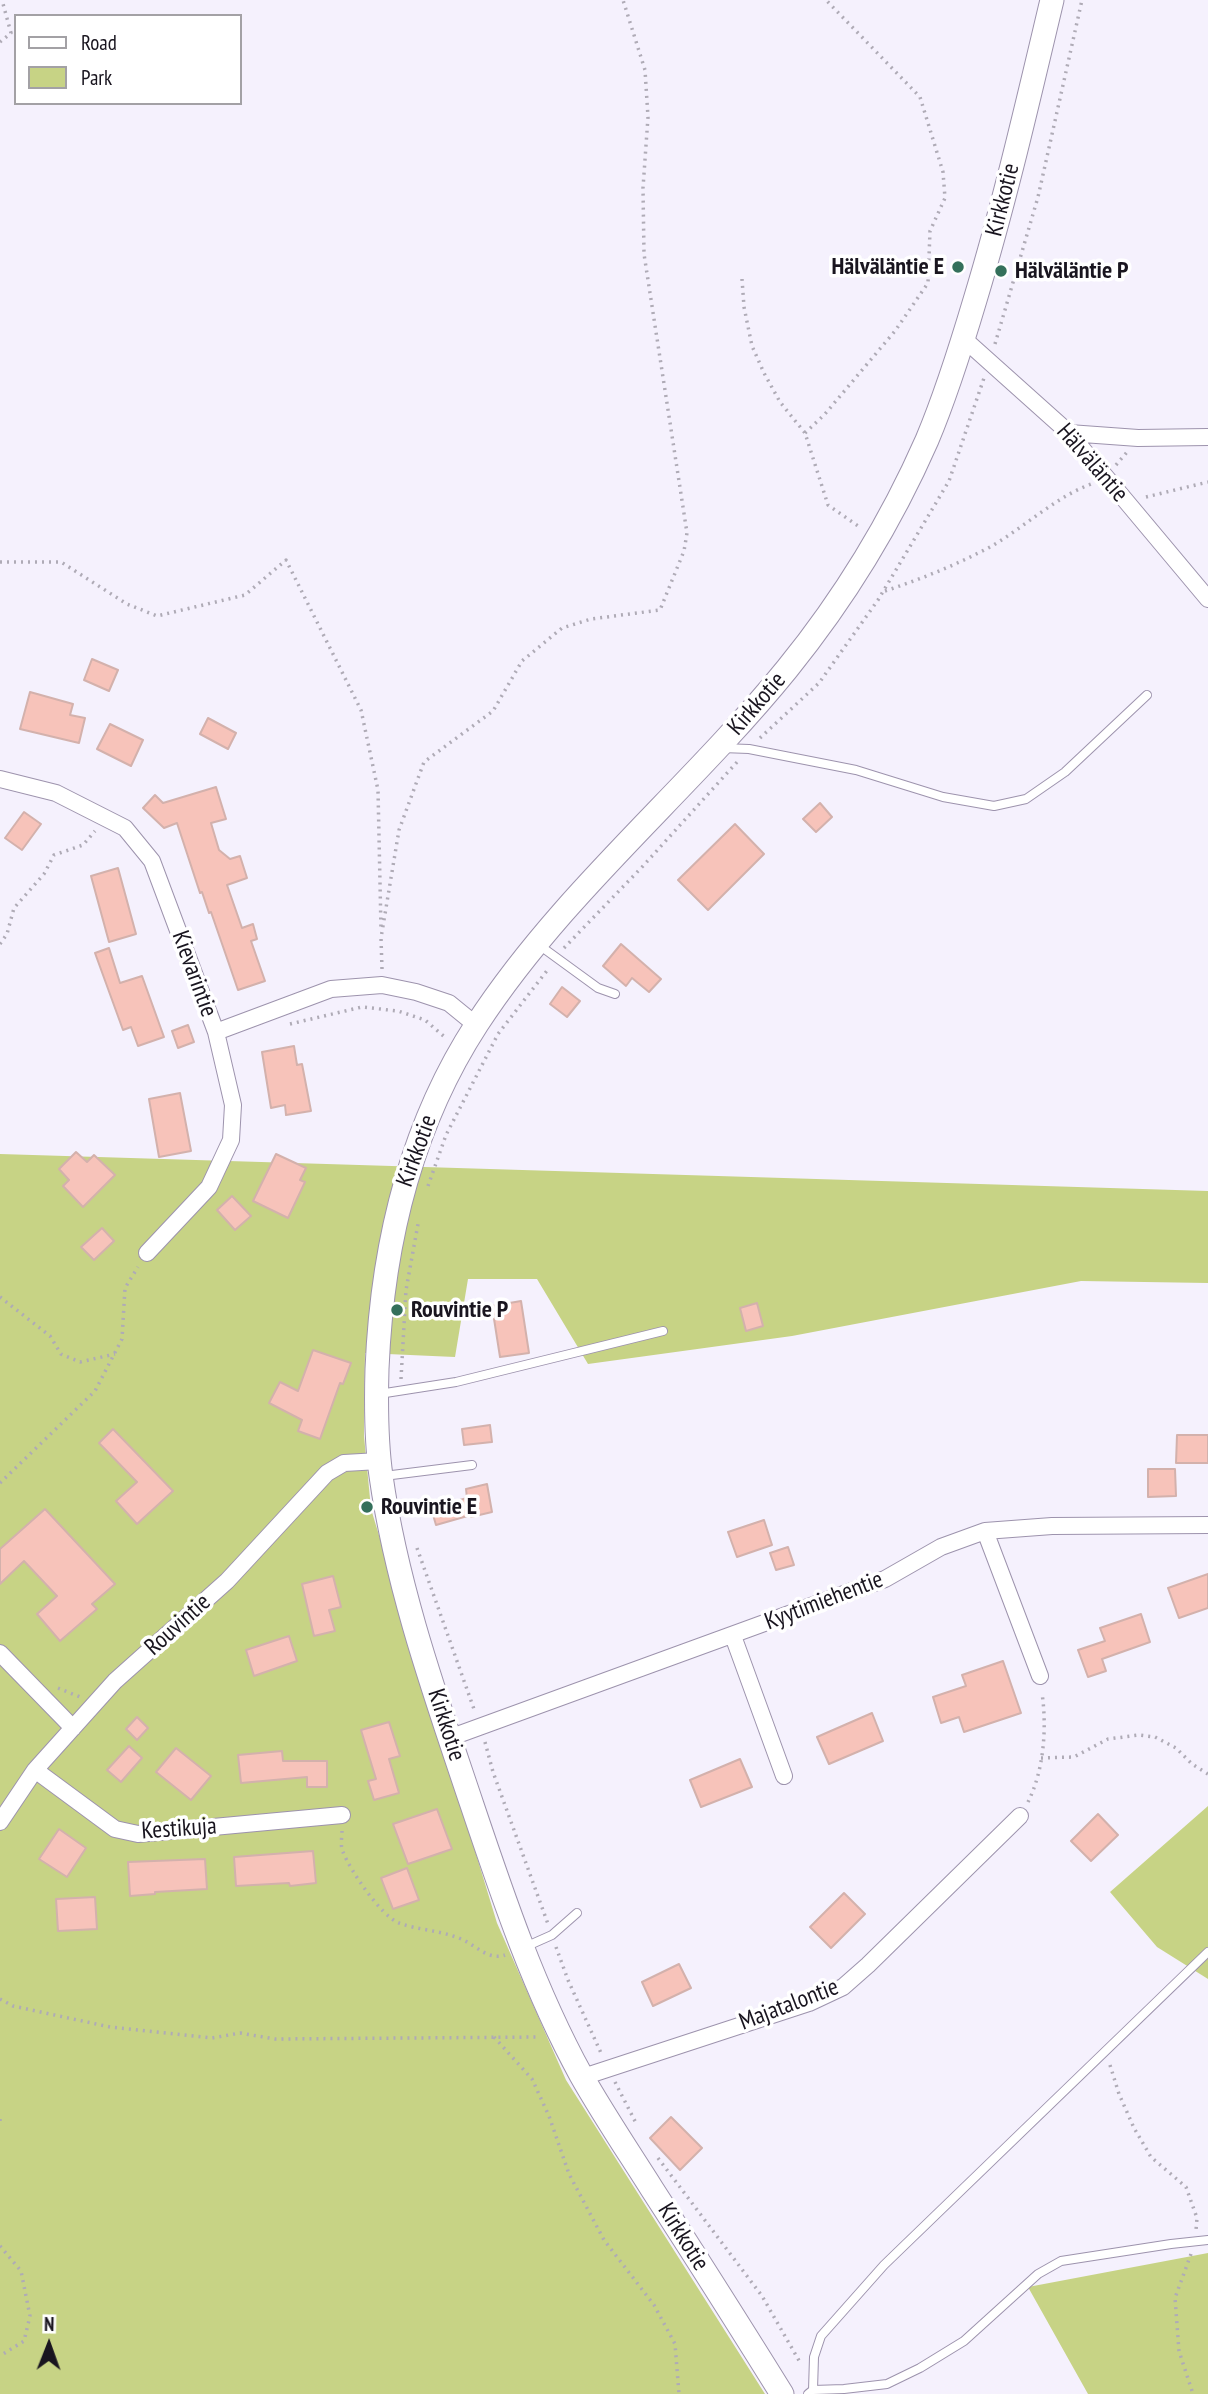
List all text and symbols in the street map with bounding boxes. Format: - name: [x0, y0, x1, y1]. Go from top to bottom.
- legend: [14, 14, 242, 105]
- text: Road: [81, 29, 117, 56]
- text: Park: [81, 64, 112, 91]
- street label: Kirkkotie: [980, 161, 1026, 239]
- place label: Hälväläntie E: [832, 253, 944, 281]
- place label: Hälväläntie P: [1015, 257, 1129, 285]
- marker: Hälväläntie E: [950, 259, 966, 275]
- marker: Hälväläntie P: [993, 263, 1009, 279]
- street label: Hälväläntie: [1050, 418, 1134, 508]
- street label: Kirkkotie: [722, 667, 792, 741]
- street label: Kievarintie: [165, 927, 223, 1021]
- street label: Kirkkotie: [391, 1111, 443, 1191]
- place label: Rouvintie P: [411, 1296, 508, 1324]
- marker: Rouvintie P: [389, 1302, 405, 1318]
- place label: Rouvintie E: [381, 1493, 477, 1521]
- marker: Rouvintie E: [359, 1499, 375, 1515]
- street label: Kyytimiehentie: [761, 1565, 887, 1637]
- street label: Rouvintie: [139, 1588, 217, 1662]
- street label: Kirkkotie: [421, 1685, 471, 1765]
- street label: Kestikuja: [140, 1812, 218, 1846]
- street label: Majatalontie: [735, 1973, 843, 2037]
- street label: Kirkkotie: [651, 2198, 715, 2276]
- north arrow: [14, 2310, 84, 2380]
- text: N: [44, 2312, 55, 2336]

